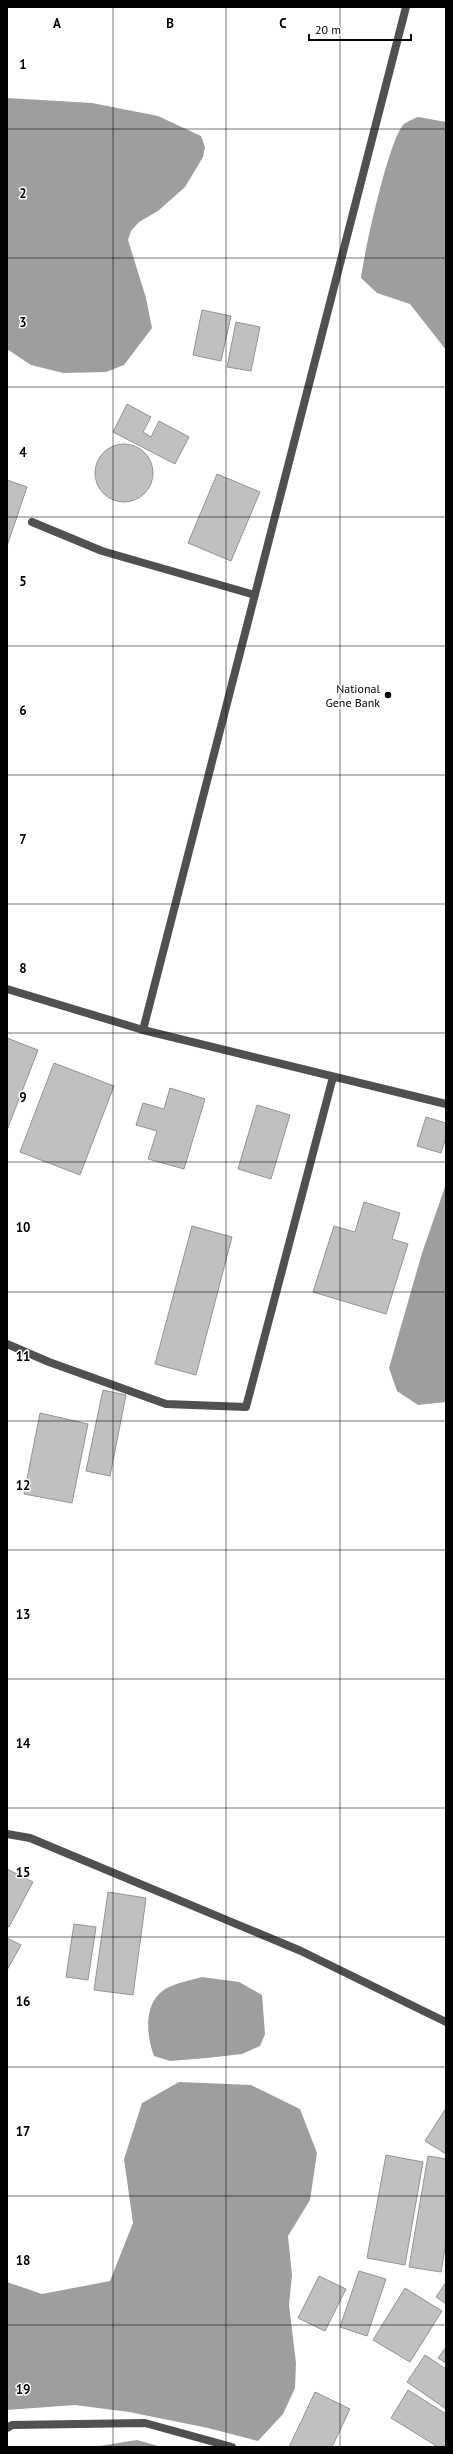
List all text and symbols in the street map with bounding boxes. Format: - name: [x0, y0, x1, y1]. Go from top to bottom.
- text: A: [53, 15, 61, 32]
- text: B: [166, 15, 174, 32]
- text: C: [279, 15, 287, 32]
- scale bar: [309, 16, 411, 42]
- text: 20 m: [315, 22, 341, 37]
- text: 1: [19, 56, 27, 73]
- text: 2: [19, 185, 27, 202]
- text: 3: [19, 314, 27, 331]
- text: 4: [19, 444, 27, 461]
- text: 5: [19, 573, 27, 590]
- place label: National Gene Bank: [325, 681, 380, 710]
- marker: National Gene Bank: [383, 690, 393, 700]
- text: 6: [19, 702, 27, 719]
- text: 7: [19, 831, 27, 848]
- text: 8: [19, 960, 27, 977]
- text: 9: [19, 1089, 27, 1106]
- text: 10: [16, 1219, 30, 1236]
- text: 11: [16, 1348, 30, 1365]
- text: 12: [16, 1477, 30, 1494]
- text: 13: [16, 1606, 30, 1623]
- text: 14: [16, 1735, 31, 1752]
- text: 15: [16, 1864, 30, 1881]
- text: 16: [16, 1993, 30, 2010]
- text: 17: [16, 2123, 30, 2140]
- text: 18: [16, 2252, 30, 2269]
- text: 19: [16, 2381, 30, 2398]

